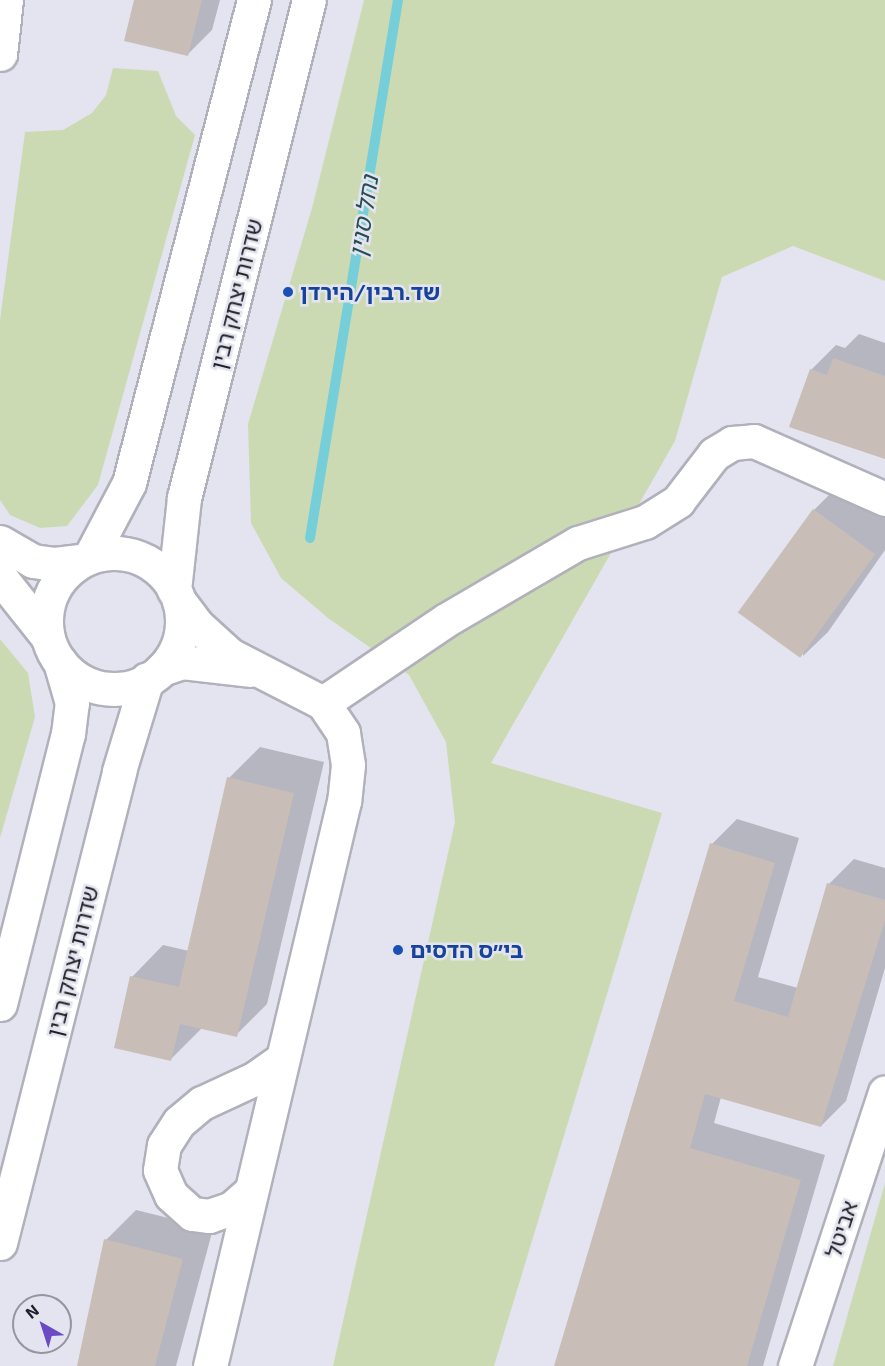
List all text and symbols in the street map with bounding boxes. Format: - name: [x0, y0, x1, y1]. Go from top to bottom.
- water label: נחל סנין: [342, 173, 384, 259]
- street label: שדרות יצחק רבין: [205, 216, 267, 372]
- place label: שד.רבין/הירדן: [300, 279, 440, 305]
- marker: שד.רבין/הירדן: [281, 285, 295, 299]
- street label: שדרות יצחק רבין: [41, 883, 103, 1039]
- place label: בי״ס הדסים: [410, 937, 523, 963]
- marker: בי״ס הדסים: [391, 943, 405, 957]
- street label: אביטל: [819, 1197, 863, 1261]
- north arrow: [12, 1294, 72, 1354]
- text: N: [21, 1300, 42, 1322]

